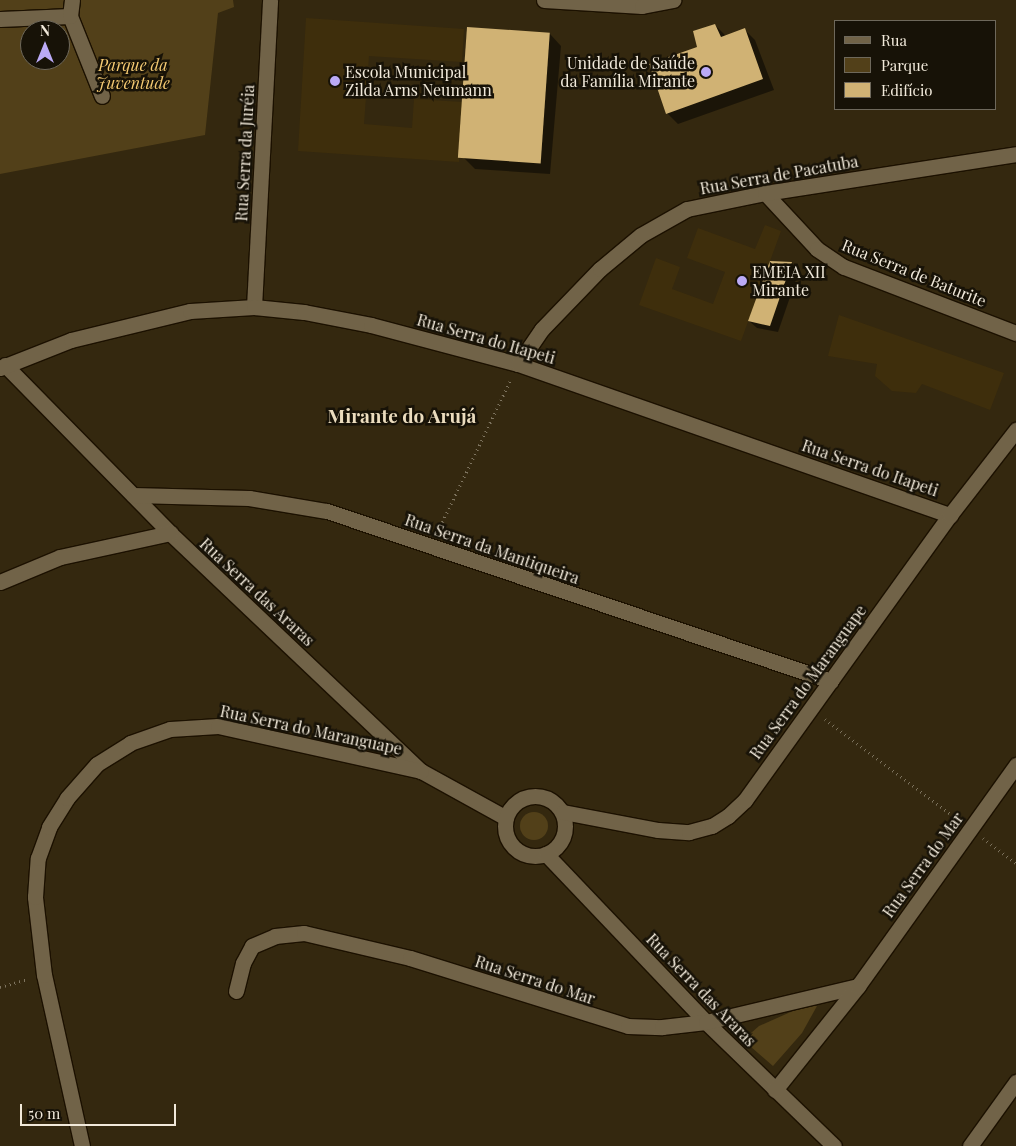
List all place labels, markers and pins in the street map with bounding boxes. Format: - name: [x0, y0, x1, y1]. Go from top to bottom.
- place label: Unidade de Saúde da Família Mirante: [560, 53, 695, 91]
- place label: Escola Municipal Zilda Arns Neumann: [345, 62, 492, 100]
- marker: Unidade de Saúde da Família Mirante: [699, 65, 713, 79]
- marker: Escola Municipal Zilda Arns Neumann: [329, 75, 341, 87]
- place label: EMEIA XII Mirante: [752, 262, 826, 300]
- marker: EMEIA XII Mirante: [736, 275, 748, 287]

